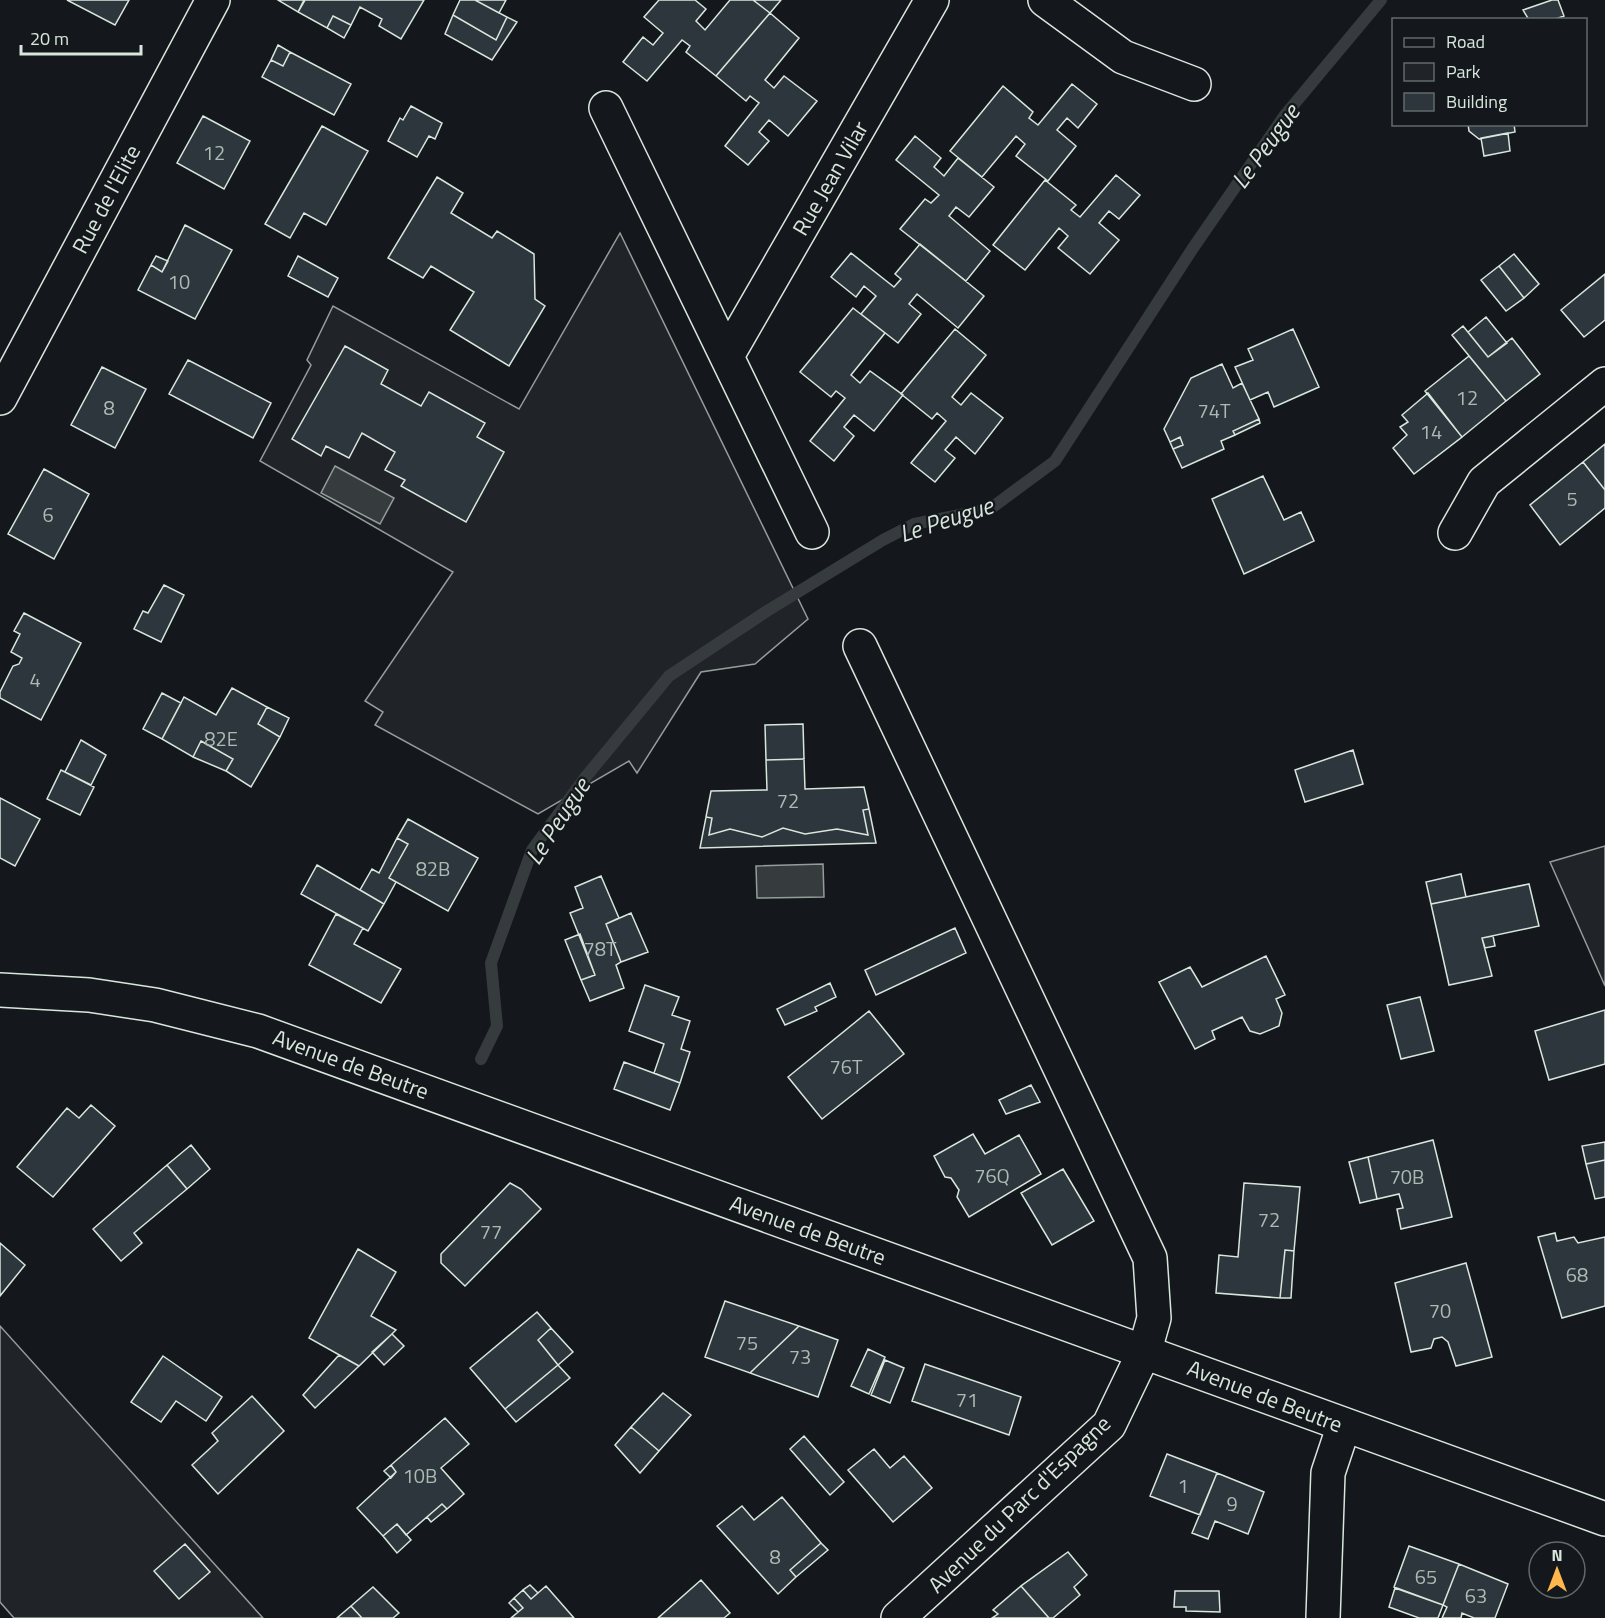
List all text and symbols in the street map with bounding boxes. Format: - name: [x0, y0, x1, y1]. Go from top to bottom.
- scale bar: [21, 18, 141, 56]
- legend: [1392, 18, 1587, 126]
- text: 20 m: [30, 25, 69, 52]
- text: Road: [1446, 28, 1485, 55]
- text: Park: [1446, 58, 1481, 85]
- text: Building: [1446, 88, 1507, 115]
- water label: Le Peugue: [1222, 95, 1309, 196]
- street label: Rue Jean Vilar: [783, 114, 877, 242]
- house number: 12: [203, 137, 225, 168]
- street label: Rue de l'Elite: [63, 138, 149, 260]
- house number: 10: [168, 266, 190, 297]
- house number: 12: [1456, 382, 1478, 413]
- house number: 8: [103, 392, 115, 423]
- house number: 74T: [1198, 395, 1231, 426]
- house number: 14: [1420, 416, 1442, 447]
- house number: 5: [1566, 483, 1578, 514]
- water label: Le Peugue: [894, 486, 999, 551]
- house number: 6: [42, 499, 54, 530]
- house number: 4: [29, 664, 41, 695]
- house number: 82E: [204, 723, 238, 754]
- water label: Le Peugue: [516, 769, 600, 871]
- house number: 72: [777, 785, 799, 816]
- house number: 82B: [416, 853, 450, 884]
- house number: 78T: [584, 933, 617, 964]
- street label: Avenue de Beutre: [268, 1020, 434, 1108]
- house number: 76T: [830, 1051, 863, 1082]
- house number: 76Q: [974, 1160, 1010, 1191]
- house number: 70B: [1390, 1161, 1424, 1192]
- street label: Avenue de Beutre: [725, 1186, 891, 1274]
- house number: 72: [1258, 1204, 1280, 1235]
- house number: 77: [480, 1216, 502, 1247]
- house number: 68: [1566, 1259, 1588, 1290]
- house number: 70: [1429, 1295, 1451, 1326]
- house number: 75: [736, 1327, 758, 1358]
- house number: 73: [789, 1341, 811, 1372]
- street label: Avenue de Beutre: [1182, 1351, 1348, 1441]
- house number: 71: [956, 1384, 978, 1415]
- street label: Avenue du Parc d'Espagne: [920, 1407, 1118, 1601]
- house number: 10B: [403, 1460, 437, 1491]
- house number: 1: [1177, 1470, 1189, 1501]
- house number: 9: [1226, 1488, 1238, 1519]
- north arrow: [1527, 1540, 1587, 1600]
- house number: 8: [769, 1541, 781, 1572]
- text: N: [1551, 1543, 1563, 1567]
- house number: 65: [1415, 1561, 1437, 1592]
- house number: 63: [1465, 1580, 1487, 1611]

